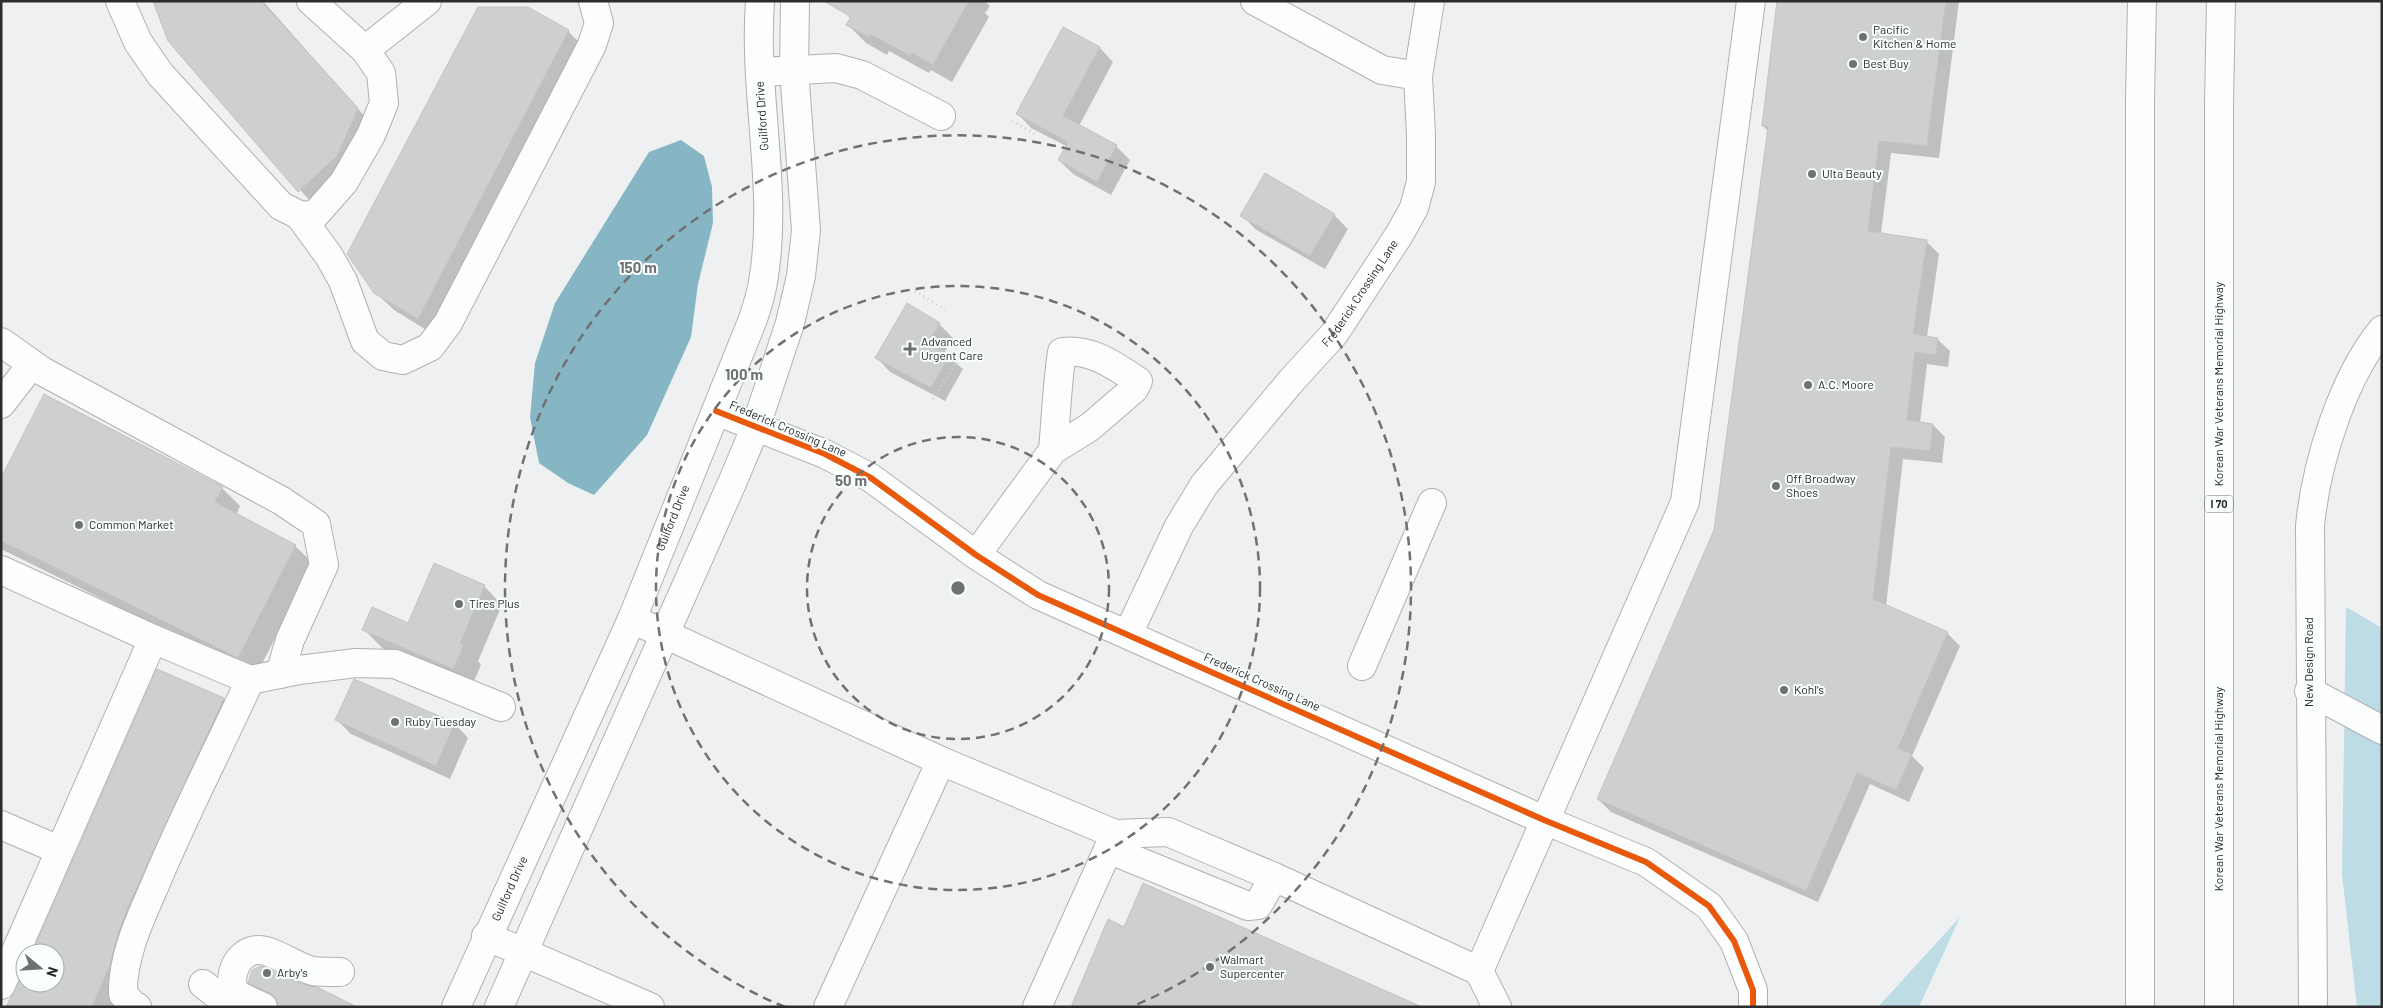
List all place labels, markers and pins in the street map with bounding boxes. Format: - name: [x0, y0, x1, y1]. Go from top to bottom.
- place label: Pacific Kitchen & Home: [1873, 22, 1956, 50]
- marker: Pacific Kitchen & Home: [1857, 31, 1869, 43]
- place label: Best Buy: [1863, 56, 1909, 70]
- marker: Best Buy: [1847, 58, 1859, 70]
- place label: Ulta Beauty: [1822, 166, 1882, 180]
- marker: Ulta Beauty: [1806, 168, 1818, 180]
- place label: Advanced Urgent Care: [921, 334, 983, 362]
- marker: Advanced Urgent Care: [903, 342, 917, 356]
- place label: A.C. Moore: [1818, 377, 1874, 391]
- marker: A.C. Moore: [1802, 379, 1814, 391]
- place label: Off Broadway Shoes: [1786, 471, 1856, 499]
- marker: Off Broadway Shoes: [1770, 480, 1782, 492]
- place label: Common Market: [89, 517, 174, 531]
- marker: Common Market: [73, 519, 85, 531]
- centre of rings: [949, 579, 967, 597]
- place label: Tires Plus: [469, 596, 520, 610]
- marker: Tires Plus: [453, 598, 465, 610]
- place label: Kohl's: [1794, 682, 1824, 696]
- marker: Kohl's: [1778, 684, 1790, 696]
- place label: Ruby Tuesday: [405, 714, 477, 728]
- marker: Ruby Tuesday: [389, 716, 401, 728]
- place label: Walmart Supercenter: [1220, 952, 1285, 980]
- marker: Walmart Supercenter: [1204, 961, 1216, 973]
- place label: Arby's: [277, 965, 308, 979]
- marker: Arby's: [261, 967, 273, 979]

